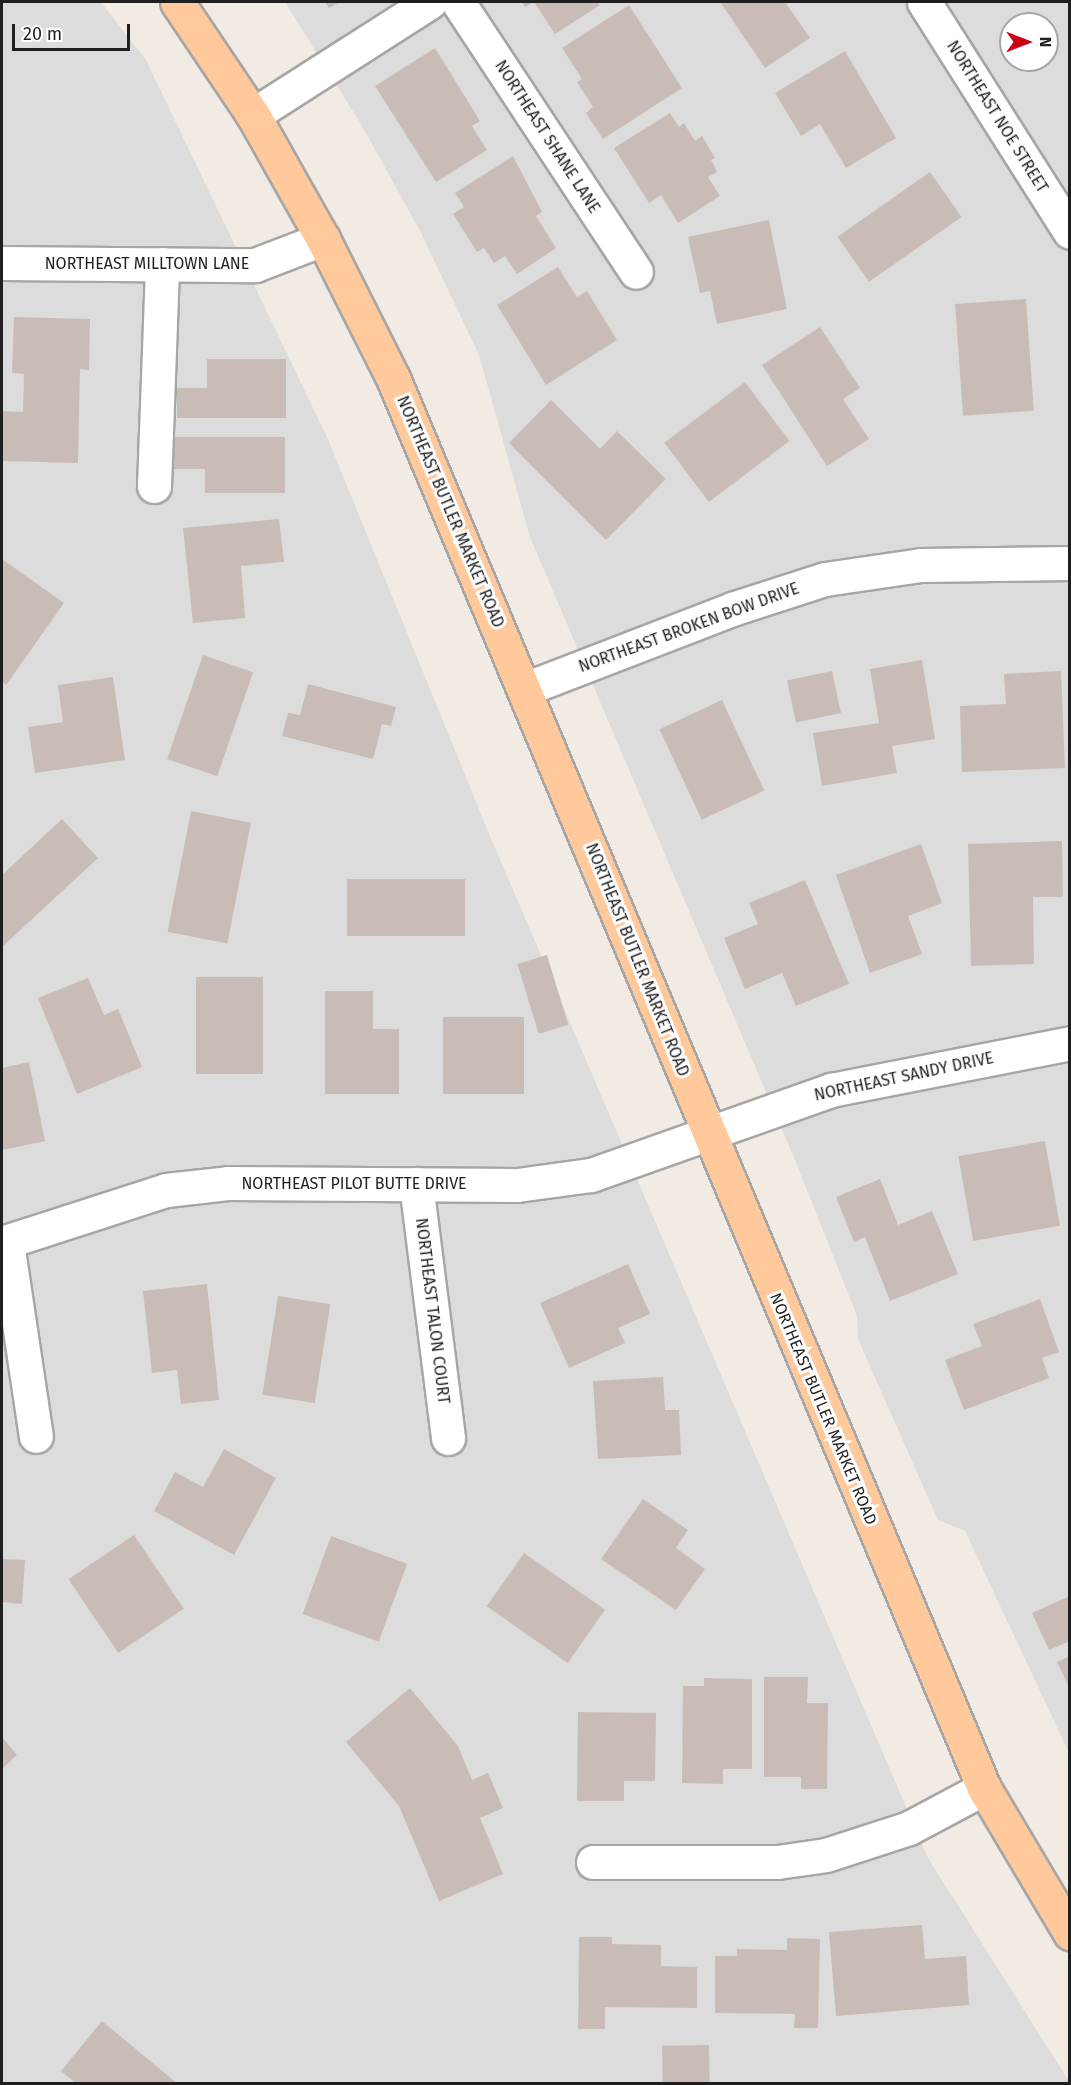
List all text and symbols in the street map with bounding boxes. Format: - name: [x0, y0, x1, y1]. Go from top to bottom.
- scale bar: [15, 12, 134, 50]
- north arrow: [999, 12, 1059, 72]
- text: 20 m: [23, 23, 62, 45]
- street label: NORTHEAST NOE STREET: [942, 37, 1052, 197]
- street label: NORTHEAST SHANE LANE: [490, 57, 604, 217]
- street label: NORTHEAST MILLTOWN LANE: [45, 254, 249, 274]
- street label: NORTHEAST BUTLER MARKET ROAD: [392, 393, 508, 631]
- street label: NORTHEAST BROKEN BOW DRIVE: [576, 579, 802, 677]
- street label: NORTHEAST BUTLER MARKET ROAD: [581, 841, 693, 1079]
- street label: NORTHEAST SANDY DRIVE: [813, 1049, 995, 1105]
- street label: NORTHEAST PILOT BUTTE DRIVE: [241, 1174, 467, 1194]
- street label: NORTHEAST TALON COURT: [411, 1217, 453, 1405]
- street label: NORTHEAST BUTLER MARKET ROAD: [765, 1290, 881, 1528]

